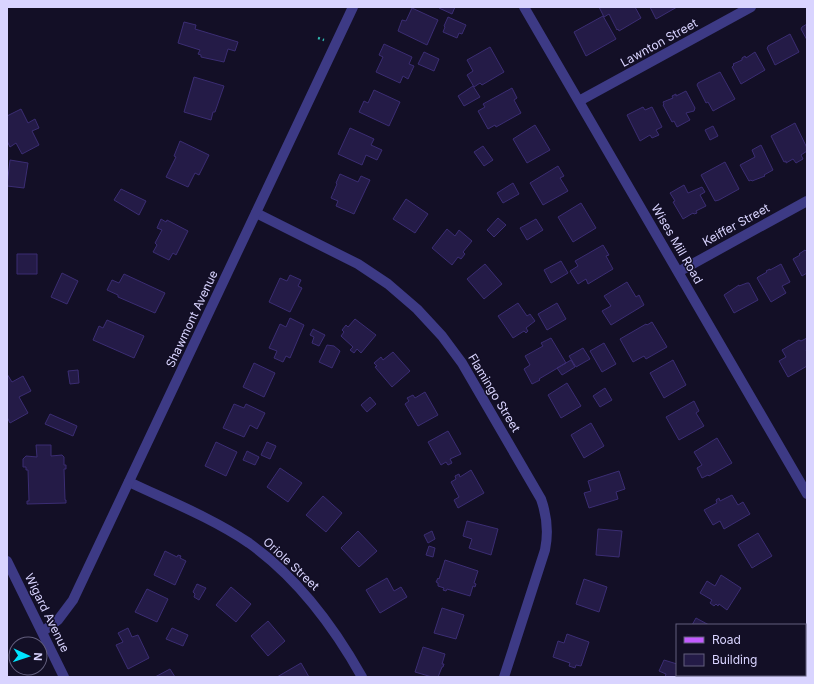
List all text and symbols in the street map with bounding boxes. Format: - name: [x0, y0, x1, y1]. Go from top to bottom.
- street label: Lawnton Street: [618, 15, 700, 70]
- street label: Keiffer Street: [700, 200, 772, 249]
- street label: Wises Mill Road: [649, 201, 706, 286]
- street label: Shawmont Avenue: [162, 268, 221, 370]
- street label: Flamingo Street: [465, 351, 524, 435]
- street label: Oriole Street: [260, 534, 323, 593]
- street label: Wigard Avenue: [22, 571, 73, 655]
- legend: [676, 624, 806, 676]
- text: Road: [712, 632, 741, 647]
- north arrow: [8, 636, 48, 676]
- text: N: [31, 652, 45, 661]
- text: Building: [712, 652, 757, 667]

